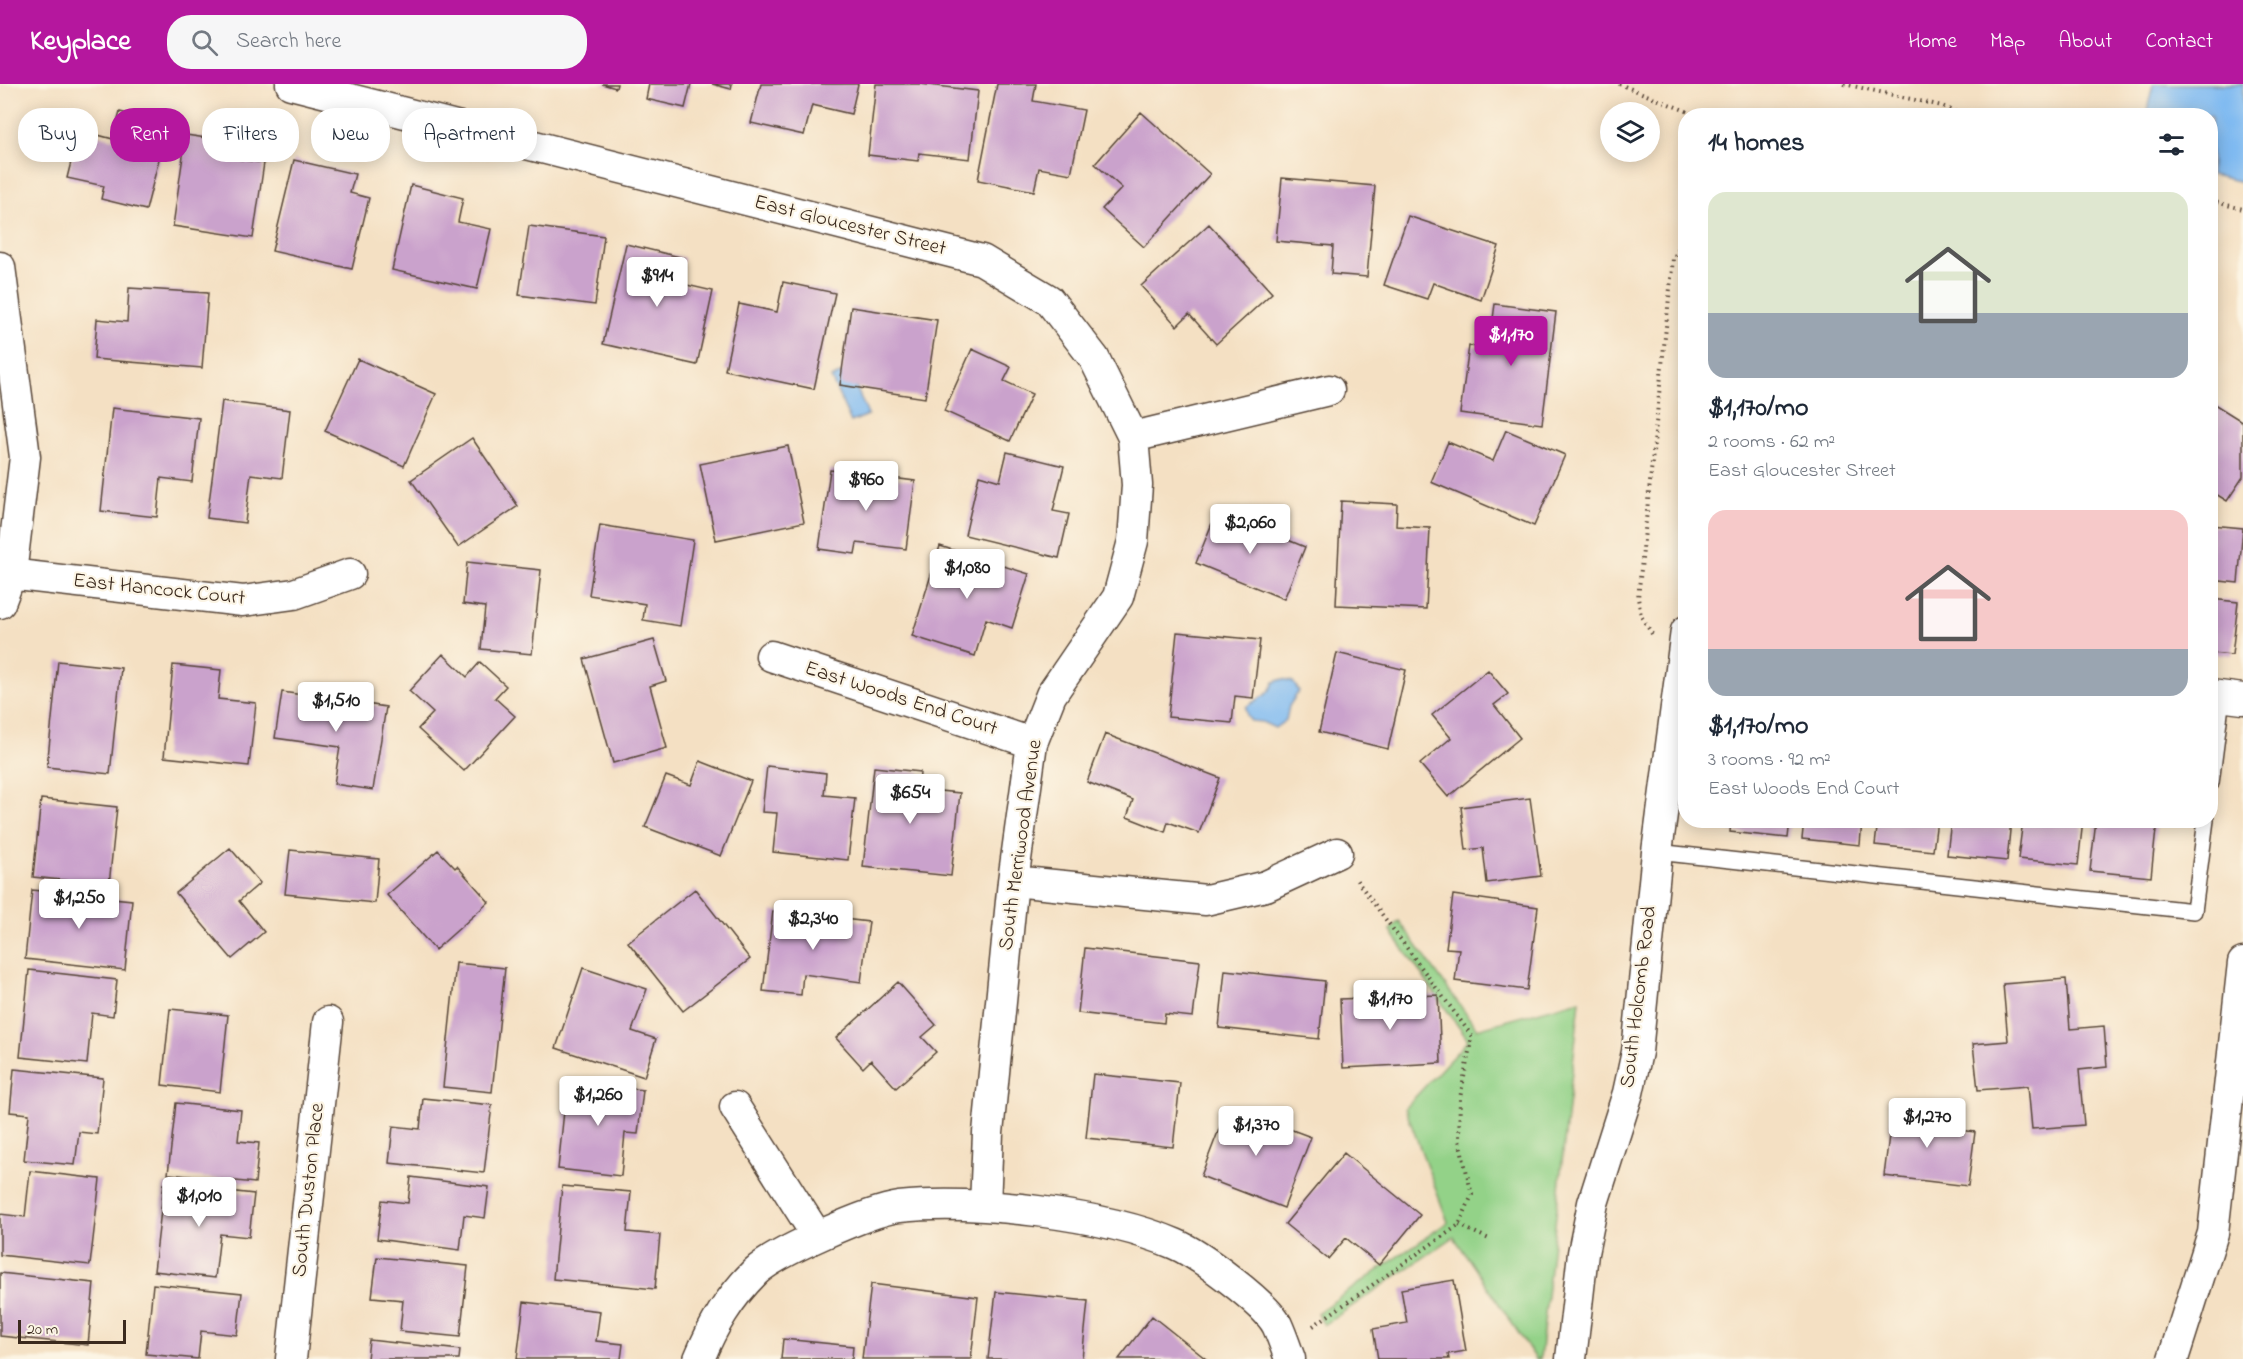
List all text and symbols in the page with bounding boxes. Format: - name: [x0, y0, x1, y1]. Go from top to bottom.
- search box: [167, 15, 587, 69]
- text: Keyplace: [30, 22, 131, 63]
- icon: search: [188, 26, 221, 59]
- text: Search here: [236, 26, 341, 58]
- text: Home: [1908, 27, 1957, 57]
- text: Map: [1990, 27, 2025, 57]
- text: About: [2058, 27, 2112, 57]
- text: Contact: [2145, 27, 2213, 57]
- map controls: [1600, 102, 1660, 162]
- button: layers: [1600, 102, 1660, 162]
- chip: Buy: [18, 108, 98, 162]
- chip: Rent: [110, 108, 190, 162]
- chip: Filters: [202, 108, 299, 162]
- chip: New: [311, 108, 390, 162]
- chip: Apartment: [402, 108, 537, 162]
- text: 14 homes: [1708, 125, 1804, 163]
- icon: filters: [2155, 128, 2188, 161]
- street label: East Gloucester Street: [751, 188, 949, 264]
- icon: home: [1894, 231, 2002, 339]
- pin: $914: [621, 257, 693, 308]
- text: $914: [641, 262, 673, 291]
- pin: $1,170: [1462, 316, 1560, 367]
- text: $1,170: [1488, 321, 1534, 350]
- text: $1,170/mo: [1708, 390, 1808, 428]
- text: 2 rooms · 62 m²: [1708, 428, 1835, 457]
- text: East Gloucester Street: [1708, 457, 1896, 486]
- pin: $960: [830, 461, 902, 512]
- text: $960: [848, 466, 884, 495]
- pin: $2,060: [1201, 504, 1299, 555]
- text: $2,060: [1224, 509, 1276, 538]
- pin: $1,080: [918, 549, 1016, 600]
- icon: home: [1894, 549, 2002, 657]
- text: $1,080: [944, 554, 990, 583]
- street label: East Hancock Court: [71, 566, 247, 614]
- street label: East Woods End Court: [801, 654, 1001, 744]
- pin: $1,510: [287, 682, 385, 733]
- text: $1,510: [312, 687, 360, 716]
- text: $1,170/mo: [1708, 708, 1808, 746]
- street label: South Merriwood Avenue: [991, 737, 1051, 952]
- text: 3 rooms · 92 m²: [1708, 746, 1831, 775]
- pin: $654: [874, 774, 946, 825]
- text: East Woods End Court: [1708, 775, 1899, 804]
- text: $654: [890, 779, 930, 808]
- pin: $1,250: [30, 879, 128, 930]
- text: $1,250: [53, 884, 105, 913]
- pin: $2,340: [764, 900, 862, 951]
- street label: South Holcomb Road: [1613, 904, 1665, 1090]
- text: $2,340: [788, 905, 838, 934]
- pin: $1,170: [1341, 980, 1439, 1031]
- text: $1,170: [1367, 985, 1413, 1014]
- pin: $1,260: [549, 1076, 647, 1127]
- text: $1,260: [573, 1081, 623, 1110]
- pin: $1,270: [1878, 1098, 1976, 1149]
- street label: South Duston Place: [285, 1101, 333, 1278]
- text: $1,270: [1903, 1103, 1951, 1132]
- pin: $1,370: [1207, 1106, 1305, 1157]
- text: $1,370: [1232, 1111, 1280, 1140]
- pin: $1,010: [150, 1177, 248, 1228]
- text: $1,010: [176, 1182, 222, 1211]
- scale bar: [18, 1317, 126, 1344]
- text: 20 m: [27, 1318, 58, 1342]

